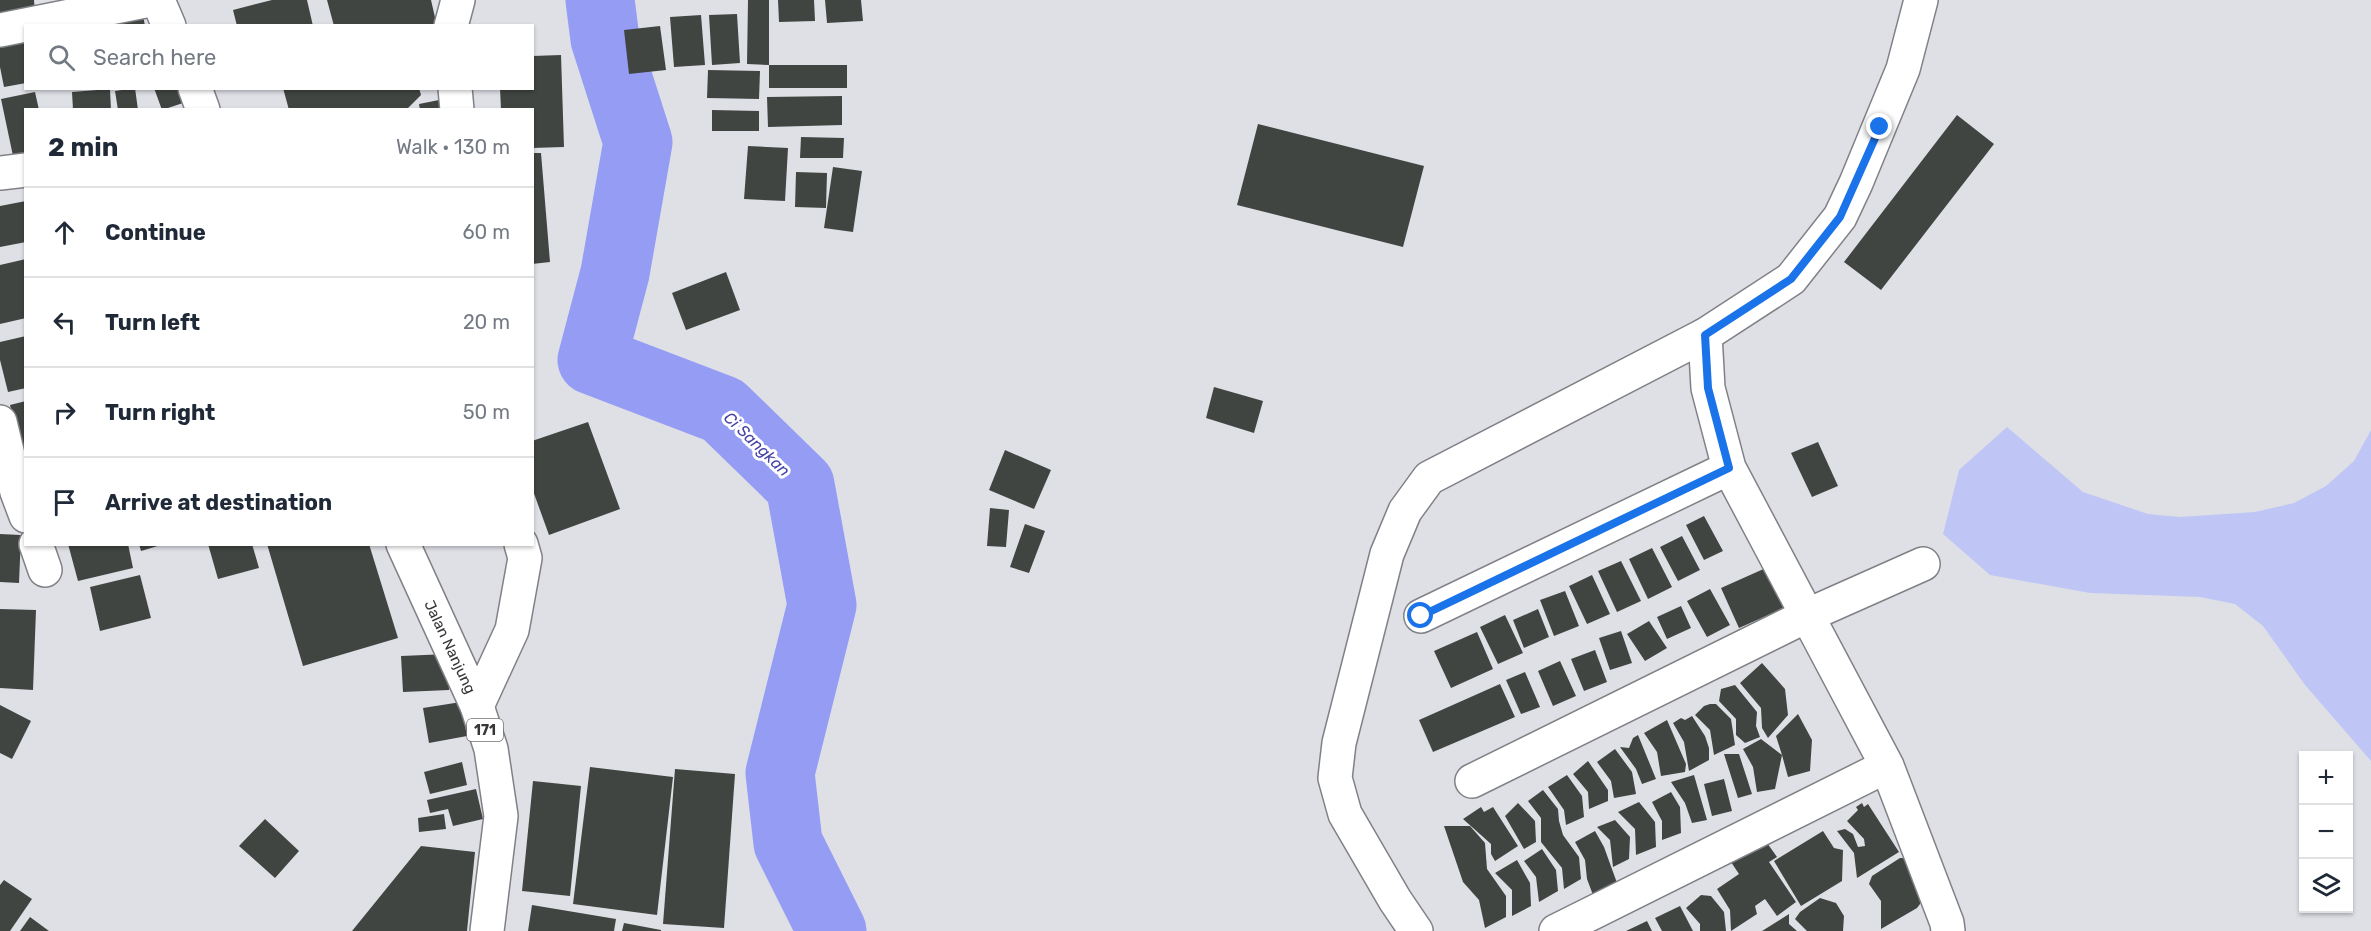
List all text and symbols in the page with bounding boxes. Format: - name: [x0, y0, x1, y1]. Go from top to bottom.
- search box: [24, 24, 534, 90]
- icon: search: [45, 41, 78, 74]
- text: Search here: [93, 44, 216, 71]
- route end: [1866, 113, 1892, 139]
- text: 2 min: [48, 132, 118, 163]
- text: Walk · 130 m: [396, 135, 510, 159]
- icon: ahead: [48, 216, 81, 249]
- text: Continue: [105, 219, 206, 246]
- text: 60 m: [463, 220, 510, 244]
- icon: left: [48, 306, 81, 339]
- text: Turn left: [105, 309, 200, 336]
- text: 20 m: [463, 310, 510, 334]
- icon: right: [48, 396, 81, 429]
- text: Turn right: [105, 399, 215, 426]
- text: 50 m: [463, 400, 510, 424]
- water label: Ci Sangkan: [720, 408, 794, 480]
- icon: arrive: [48, 486, 81, 519]
- text: Arrive at destination: [105, 489, 332, 516]
- street label: Jalan Nanjung: [420, 597, 480, 697]
- route start: [1407, 602, 1433, 628]
- road number: 171: [467, 719, 503, 741]
- map controls: [2299, 751, 2353, 913]
- button: +: [2299, 751, 2353, 805]
- button: −: [2299, 805, 2353, 859]
- button: layers: [2299, 859, 2353, 913]

